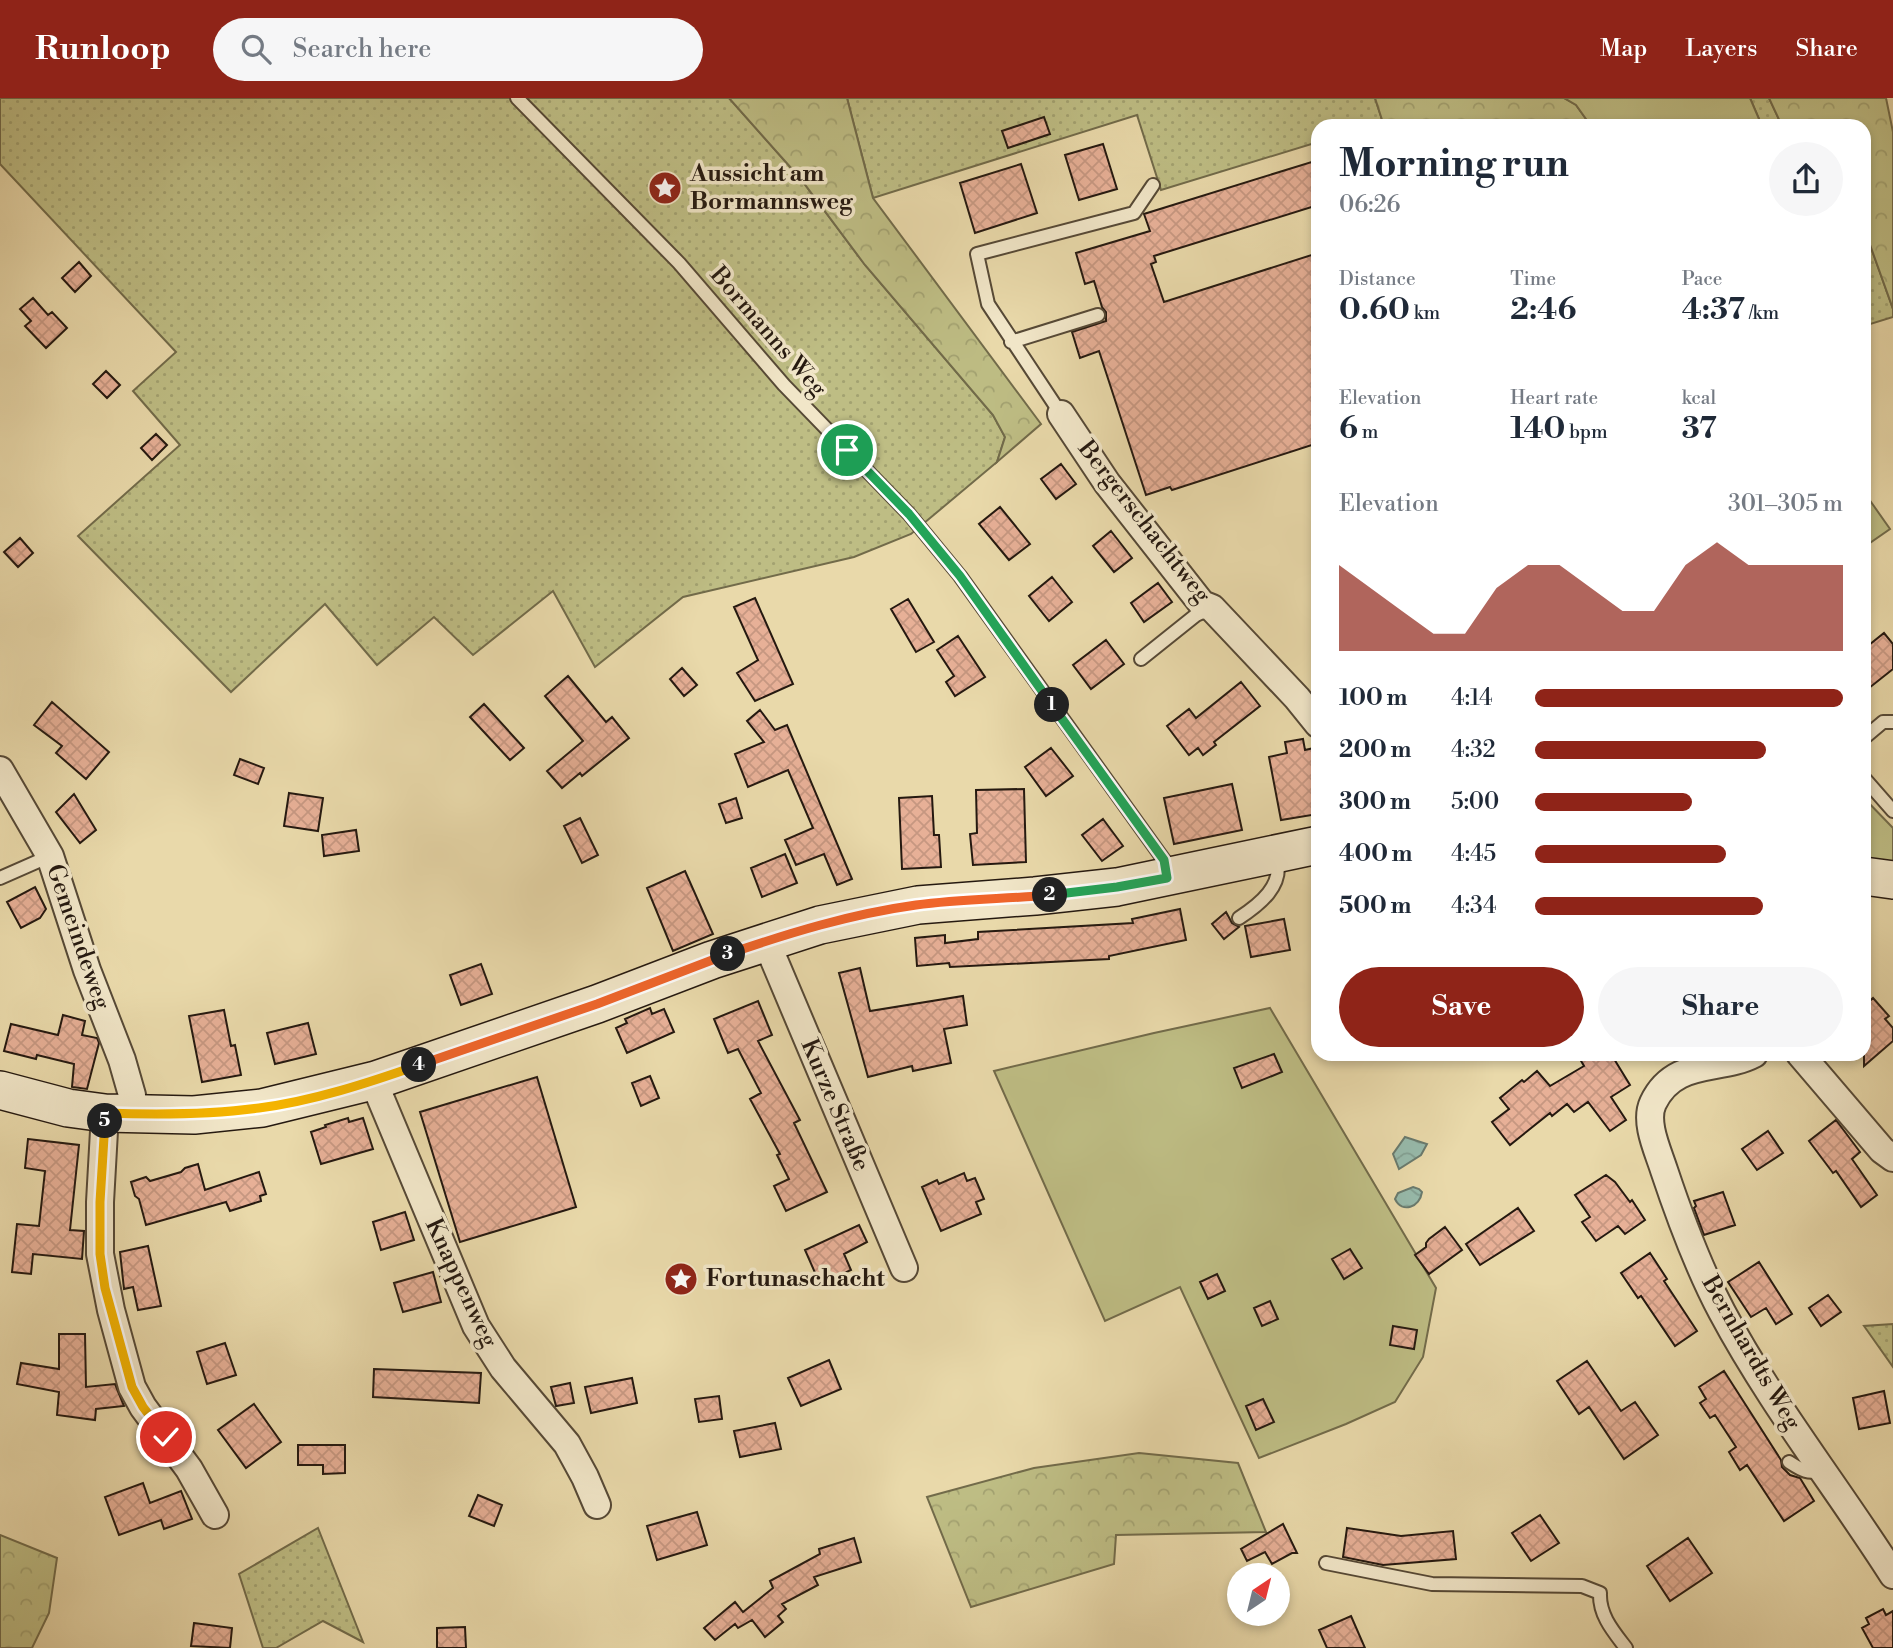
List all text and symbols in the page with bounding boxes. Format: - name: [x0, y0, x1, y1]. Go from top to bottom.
- search box: [213, 18, 703, 81]
- text: Runloop: [35, 29, 171, 70]
- icon: search: [237, 30, 275, 68]
- text: Search here: [293, 33, 431, 65]
- text: Map: [1600, 34, 1647, 64]
- text: Layers: [1685, 34, 1757, 64]
- text: Share: [1795, 34, 1858, 64]
- text: Morning run: [1339, 141, 1569, 188]
- button: share: [1769, 142, 1843, 216]
- place label: Aussicht am Bormannsweg: [689, 159, 854, 217]
- place icon: Aussicht am Bormannsweg: [646, 169, 684, 207]
- text: 06:26: [1339, 191, 1400, 219]
- street label: Bormanns Weg: [702, 260, 833, 404]
- text: Distance: [1339, 267, 1416, 291]
- text: Time: [1510, 267, 1556, 291]
- text: Pace: [1682, 267, 1722, 291]
- text: 0.60: [1339, 291, 1410, 329]
- text: 2:46: [1510, 291, 1576, 329]
- text: 4:37: [1682, 291, 1745, 329]
- text: km: [1410, 301, 1440, 325]
- text: /km: [1745, 301, 1779, 325]
- text: Elevation: [1339, 386, 1421, 410]
- text: Heart rate: [1510, 386, 1598, 410]
- text: kcal: [1682, 386, 1716, 410]
- text: 6: [1339, 410, 1358, 448]
- text: 140: [1510, 410, 1565, 448]
- text: 37: [1682, 410, 1717, 448]
- pin: [817, 420, 877, 480]
- text: m: [1358, 420, 1378, 444]
- text: bpm: [1565, 420, 1608, 444]
- icon: arrive: [828, 431, 866, 469]
- street label: Bergerschachtweg: [1071, 434, 1217, 610]
- text: Elevation: [1339, 490, 1439, 518]
- text: 301–305 m: [1728, 490, 1843, 518]
- text: 100 m: [1339, 684, 1407, 712]
- text: 4:14: [1451, 684, 1493, 712]
- pin: 1: [1034, 688, 1070, 722]
- text: 1: [1047, 692, 1056, 716]
- text: 200 m: [1339, 736, 1411, 764]
- text: 4:32: [1451, 736, 1496, 764]
- text: 300 m: [1339, 788, 1411, 816]
- text: 5:00: [1451, 788, 1499, 816]
- text: 400 m: [1339, 840, 1412, 868]
- text: 4:45: [1451, 840, 1496, 868]
- street label: Gemeindeweg: [39, 860, 117, 1014]
- pin: 2: [1032, 878, 1068, 912]
- text: 2: [1044, 882, 1055, 906]
- text: 500 m: [1339, 892, 1411, 920]
- text: 4:34: [1451, 892, 1497, 920]
- pin: 3: [710, 936, 746, 972]
- text: 3: [722, 941, 733, 965]
- button: Save: [1339, 967, 1584, 1047]
- button: Share: [1598, 967, 1843, 1047]
- street label: Kurze Straße: [794, 1034, 876, 1176]
- pin: 4: [402, 1048, 436, 1082]
- text: 4: [412, 1052, 425, 1076]
- pin: 5: [88, 1104, 122, 1138]
- text: 5: [99, 1108, 110, 1132]
- street label: Knappenweg: [418, 1214, 504, 1353]
- place icon: Fortunaschacht: [662, 1260, 700, 1298]
- place label: Fortunaschacht: [706, 1264, 885, 1294]
- street label: Bernhardts Weg: [1694, 1270, 1808, 1436]
- pin: [136, 1407, 196, 1467]
- icon: check: [147, 1418, 185, 1456]
- north arrow: [1227, 1563, 1290, 1626]
- map controls: [1227, 1563, 1290, 1626]

